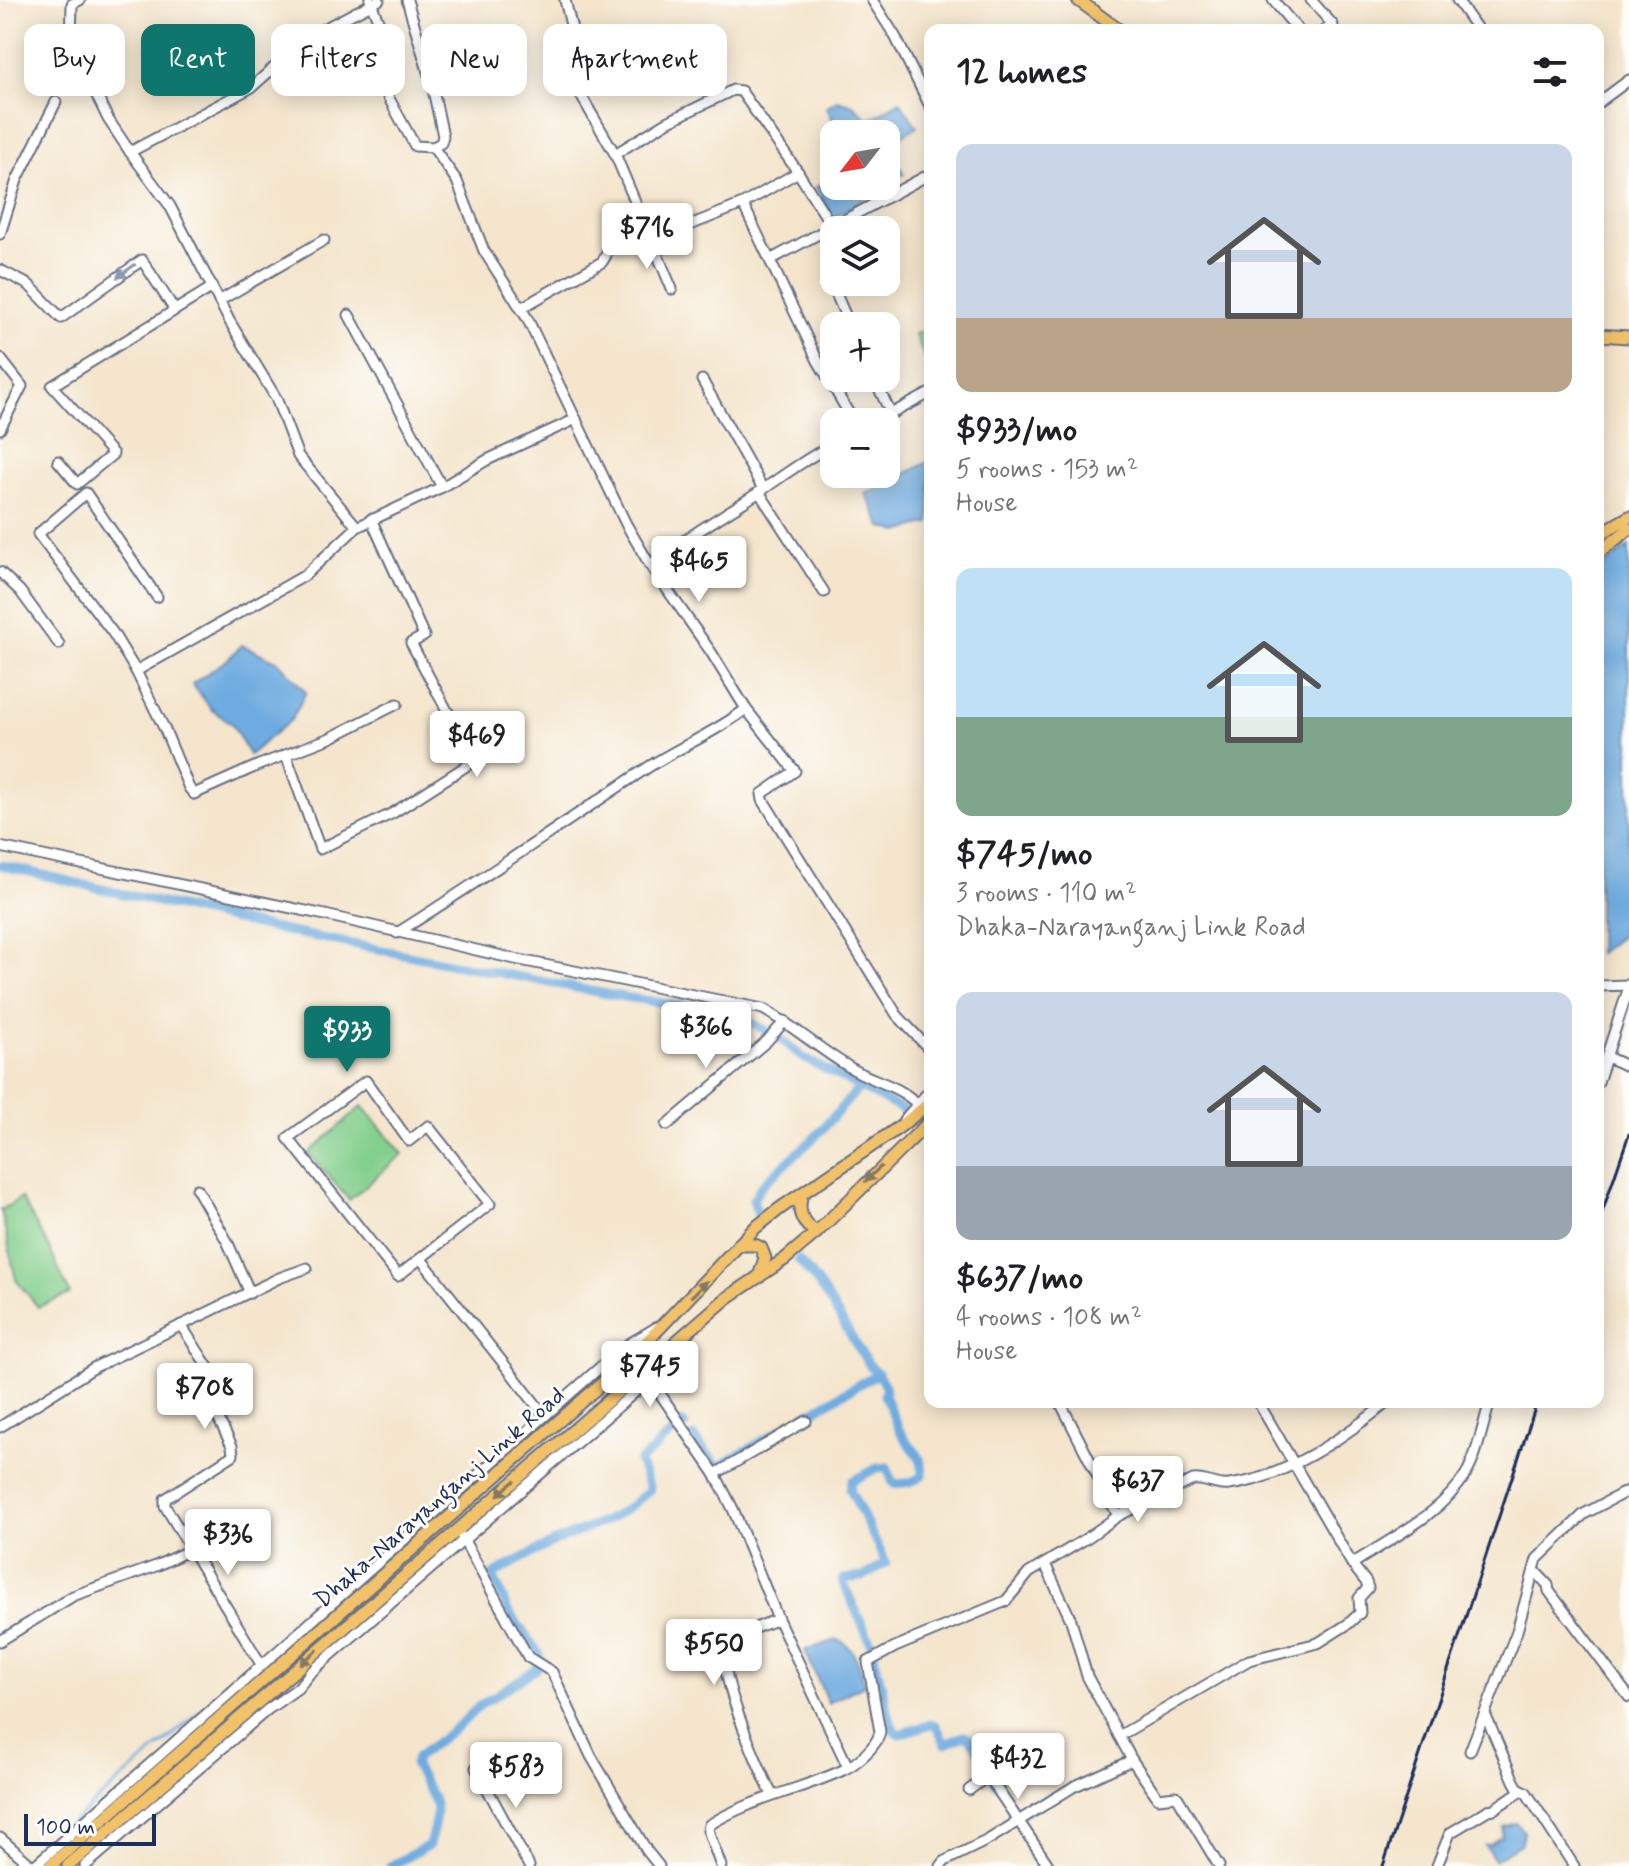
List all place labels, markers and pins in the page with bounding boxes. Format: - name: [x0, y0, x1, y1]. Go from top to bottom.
- pin: $716: [600, 203, 694, 271]
- pin: $465: [652, 536, 746, 604]
- pin: $469: [430, 711, 524, 779]
- pin: $366: [659, 1002, 753, 1070]
- pin: $933: [300, 1006, 394, 1074]
- pin: $745: [603, 1341, 697, 1409]
- pin: $708: [158, 1363, 252, 1431]
- pin: $637: [1091, 1456, 1185, 1524]
- pin: $336: [181, 1509, 275, 1577]
- pin: $550: [667, 1619, 761, 1687]
- pin: $432: [971, 1733, 1065, 1801]
- pin: $583: [469, 1742, 563, 1810]

